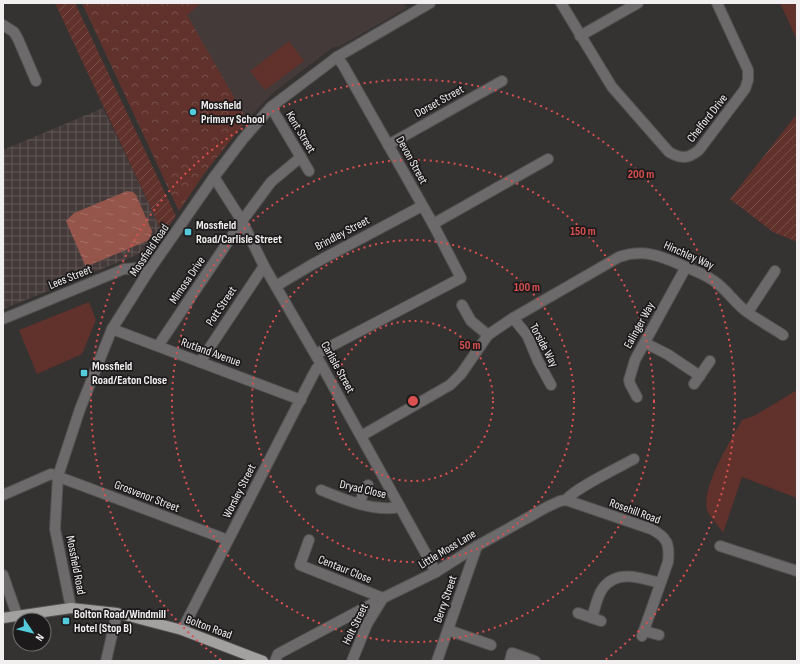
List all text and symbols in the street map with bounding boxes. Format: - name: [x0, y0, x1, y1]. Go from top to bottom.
- street label: Dorset Street: [412, 82, 467, 121]
- street label: Chelford Drive: [684, 91, 731, 146]
- place label: Mossfield Primary School: [201, 98, 265, 127]
- marker: Mossfield Primary School: [188, 107, 198, 117]
- street label: Kent Street: [282, 109, 319, 156]
- street label: Devon Street: [392, 134, 431, 187]
- text: 200 m: [628, 167, 654, 182]
- street label: Brindley Street: [312, 213, 373, 254]
- place label: Mossfield Road/Carlisle Street: [196, 218, 282, 247]
- street label: Mossfield Road: [126, 221, 172, 279]
- text: 150 m: [570, 224, 596, 239]
- marker: Mossfield Road/Carlisle Street: [183, 227, 193, 237]
- street label: Hinchley Way: [661, 238, 717, 273]
- street label: Mimosa Drive: [166, 254, 209, 307]
- street label: Lees Street: [46, 262, 94, 293]
- text: 100 m: [514, 280, 540, 295]
- street label: Pott Street: [203, 283, 240, 329]
- street label: Ealinger Way: [621, 299, 658, 351]
- street label: Torside Way: [526, 321, 561, 370]
- street label: Rutland Avenue: [179, 335, 243, 370]
- text: 50 m: [460, 338, 480, 353]
- street label: Carlisle Street: [317, 339, 358, 396]
- place label: Mossfield Road/Eaton Close: [92, 359, 167, 388]
- marker: Mossfield Road/Eaton Close: [79, 368, 89, 378]
- centre of rings: [406, 394, 420, 408]
- street label: Worsley Street: [219, 461, 260, 521]
- street label: Grosvenor Street: [112, 477, 182, 516]
- street label: Dryad Close: [338, 477, 388, 502]
- street label: Rosehill Road: [607, 495, 662, 528]
- street label: Little Moss Lane: [416, 526, 479, 572]
- street label: Mossfield Road: [62, 534, 89, 596]
- street label: Centaur Close: [316, 552, 374, 587]
- street label: Berry Street: [430, 573, 461, 625]
- street label: Holt Street: [339, 601, 372, 647]
- place label: Bolton Road/Windmill Hotel (Stop B): [74, 607, 166, 636]
- north arrow: [12, 612, 52, 652]
- street label: Bolton Road: [184, 612, 234, 643]
- marker: Bolton Road/Windmill Hotel (Stop B): [61, 616, 71, 626]
- text: N: [33, 631, 47, 644]

